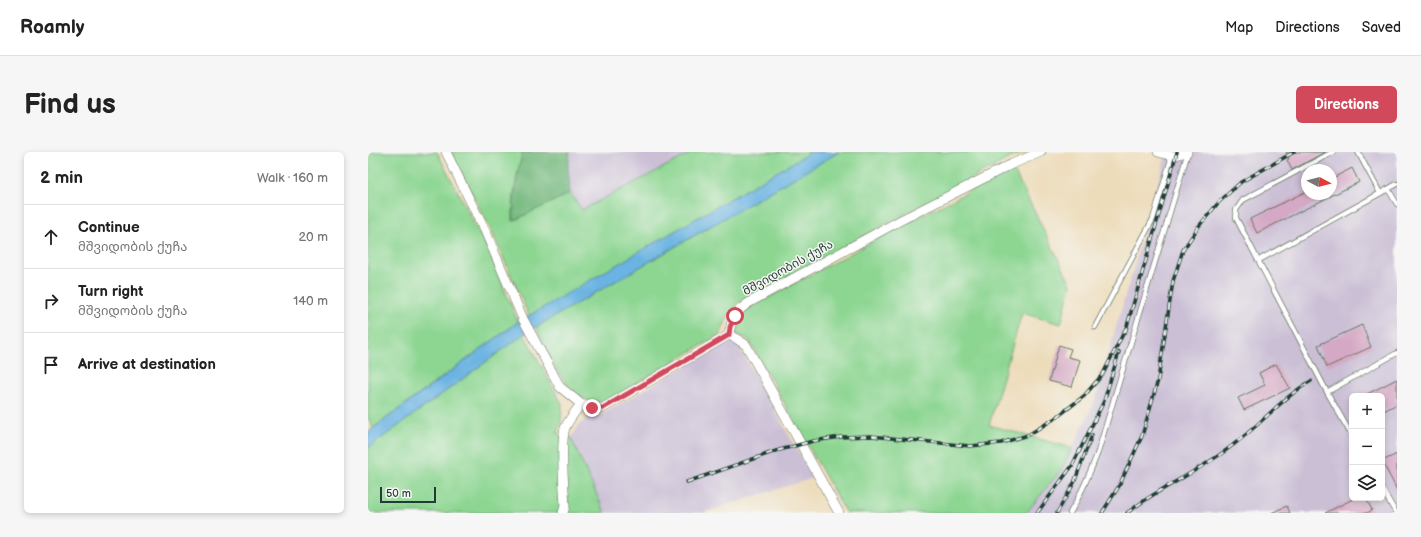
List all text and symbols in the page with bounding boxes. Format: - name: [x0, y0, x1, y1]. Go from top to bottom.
- text: Roamly: [20, 16, 84, 39]
- text: Map: [1225, 19, 1253, 36]
- text: Directions: [1275, 19, 1340, 36]
- text: Saved: [1362, 19, 1401, 36]
- button: Directions: [1296, 86, 1397, 123]
- text: Find us: [24, 88, 116, 121]
- north arrow: [1301, 164, 1337, 200]
- text: 2 min: [40, 168, 83, 188]
- text: Walk · 160 m: [257, 170, 328, 186]
- text: Continue: [78, 218, 140, 237]
- icon: ahead: [40, 226, 62, 248]
- text: 20 m: [298, 229, 328, 245]
- street label: მშვიდობის ქუჩა: [740, 237, 836, 299]
- text: მშვიდობის ქუჩა: [78, 239, 187, 255]
- text: Turn right: [78, 282, 143, 301]
- icon: right: [40, 290, 62, 312]
- text: 140 m: [293, 293, 328, 309]
- text: მშვიდობის ქუჩა: [78, 303, 187, 319]
- route start: [726, 307, 744, 325]
- icon: arrive: [40, 354, 62, 376]
- text: Arrive at destination: [78, 355, 216, 374]
- map controls: [1349, 393, 1385, 501]
- button: +: [1349, 393, 1385, 429]
- route end: [583, 399, 601, 417]
- button: −: [1349, 429, 1385, 465]
- button: layers: [1349, 465, 1385, 501]
- scale bar: [380, 485, 436, 504]
- text: 50 m: [386, 487, 411, 500]

